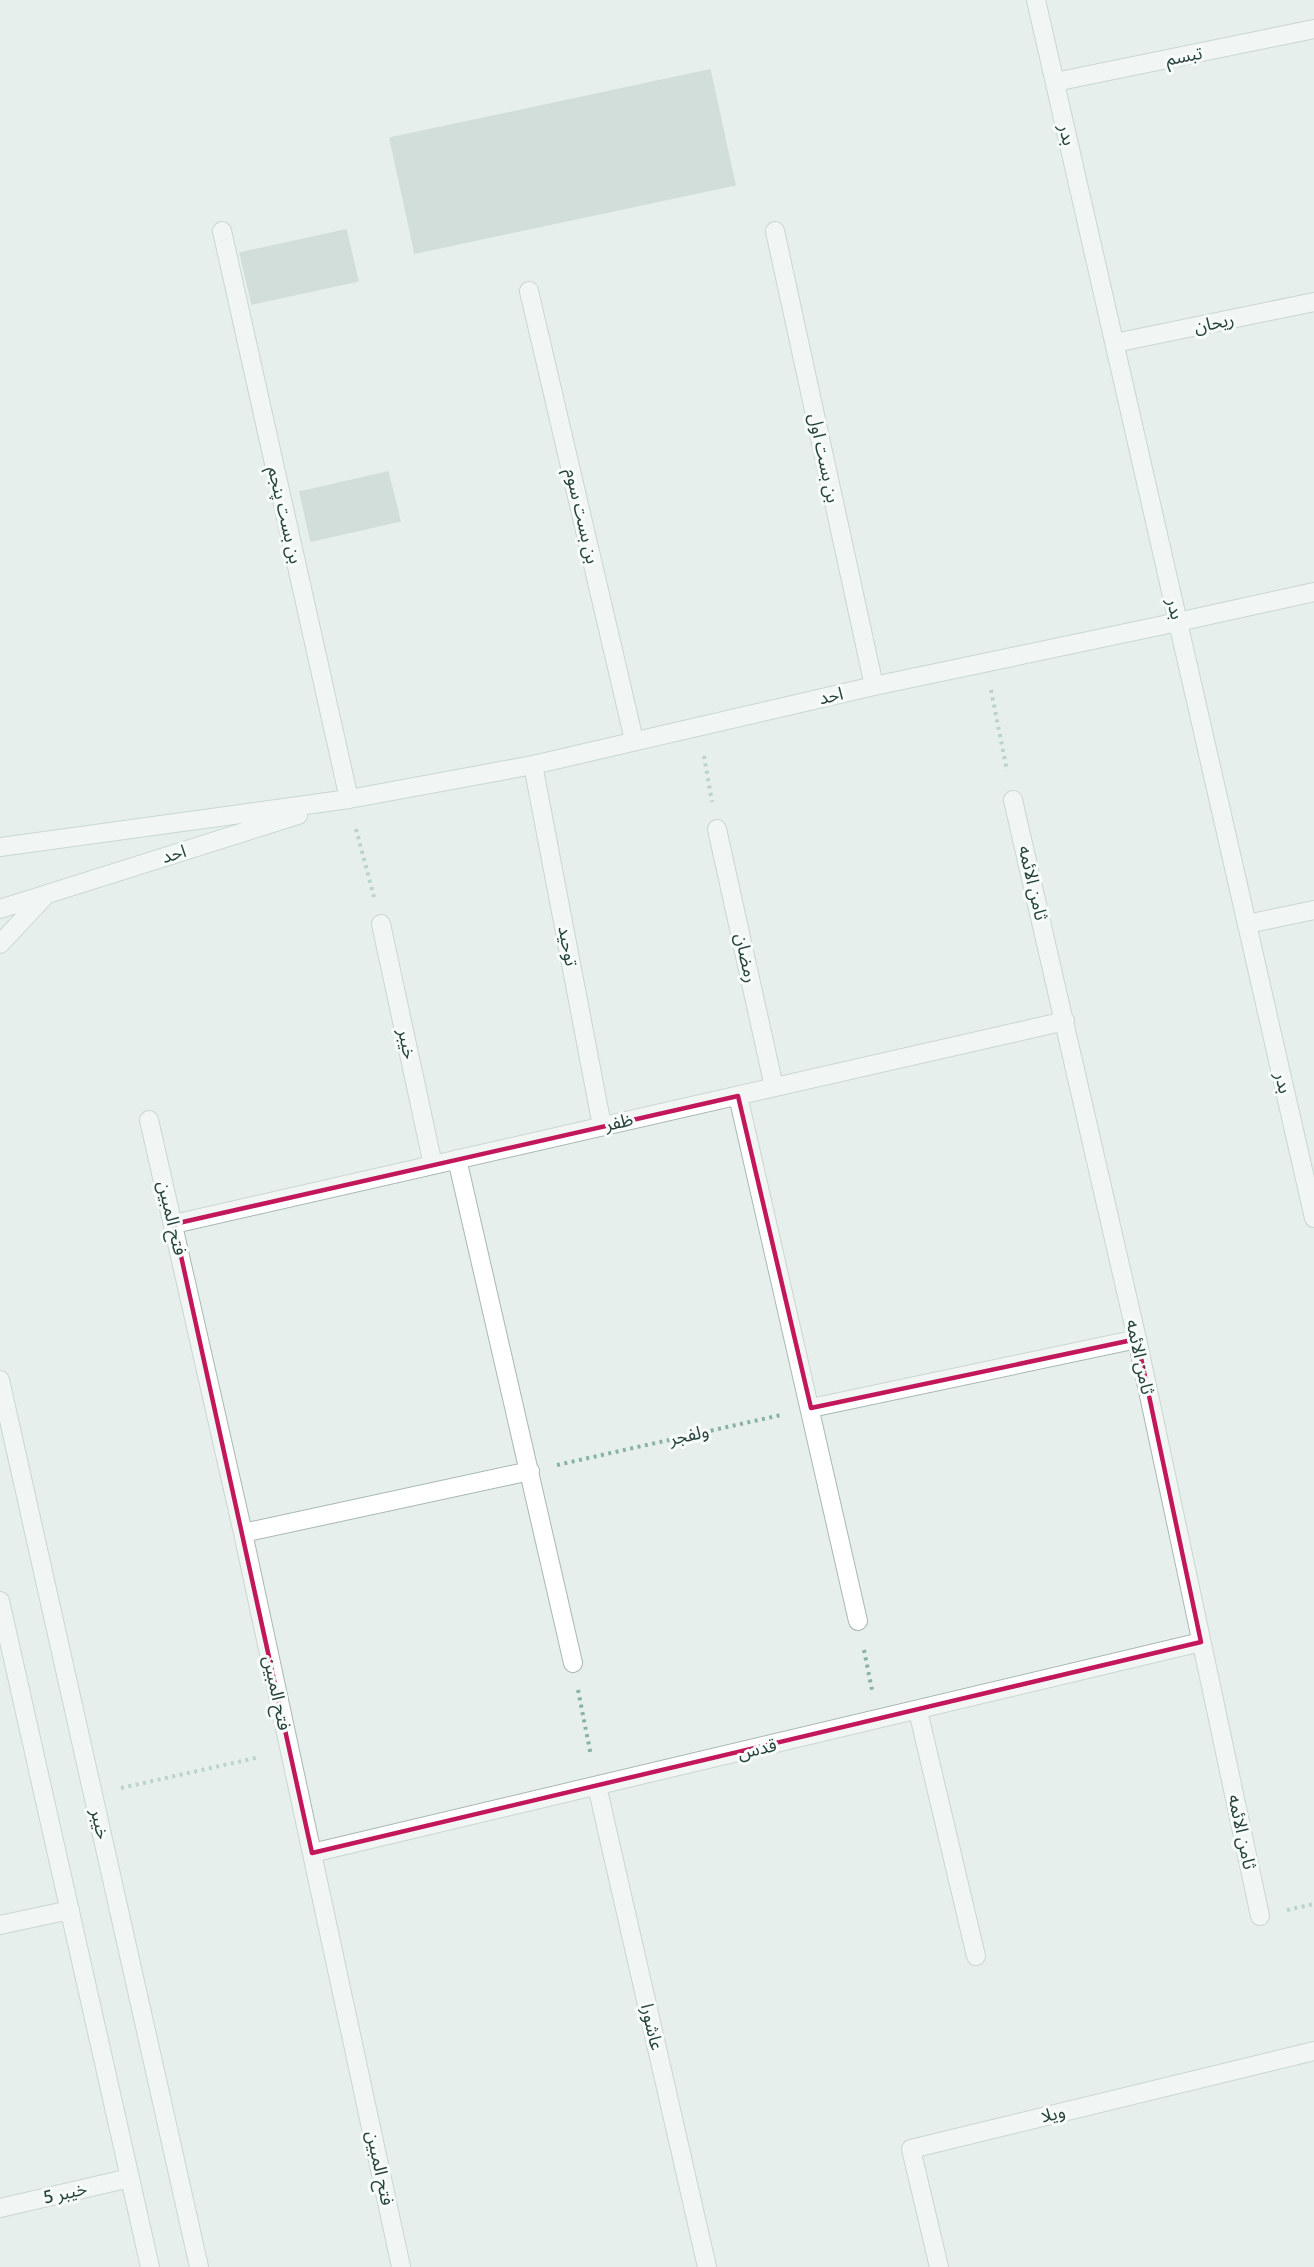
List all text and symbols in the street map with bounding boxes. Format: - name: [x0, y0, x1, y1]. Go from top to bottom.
- street label: تبسم: [1164, 42, 1205, 72]
- street label: بدر: [1054, 121, 1080, 148]
- street label: ریحان: [1192, 308, 1236, 338]
- street label: بن بست اول: [804, 411, 844, 505]
- street label: بن بست پنجم: [261, 464, 307, 566]
- street label: بن بست سوم: [557, 466, 604, 567]
- street label: بدر: [1162, 595, 1188, 622]
- street label: احد: [817, 683, 845, 709]
- street label: احد: [159, 840, 189, 868]
- street label: ثامن الائمه: [1014, 843, 1052, 923]
- street label: توحید: [553, 924, 583, 968]
- street label: رمضان: [730, 931, 762, 985]
- street label: خیبر: [393, 1026, 421, 1061]
- street label: بدر: [1270, 1069, 1296, 1096]
- street label: ظفر: [602, 1108, 635, 1136]
- street label: فتح المبین: [151, 1179, 191, 1258]
- street label: ثامن الائمه: [1121, 1318, 1159, 1396]
- street label: ولفجر: [666, 1420, 711, 1450]
- street label: فتح المبین: [256, 1654, 296, 1733]
- street label: قدس: [735, 1734, 779, 1764]
- street label: ثامن الائمه: [1223, 1793, 1261, 1871]
- street label: خیبر: [86, 1806, 114, 1841]
- street label: عاشورا: [636, 2001, 668, 2053]
- street label: ویلا: [1039, 2100, 1067, 2128]
- street label: فتح المبین: [359, 2129, 399, 2208]
- street label: خیبر 5: [41, 2177, 89, 2209]

